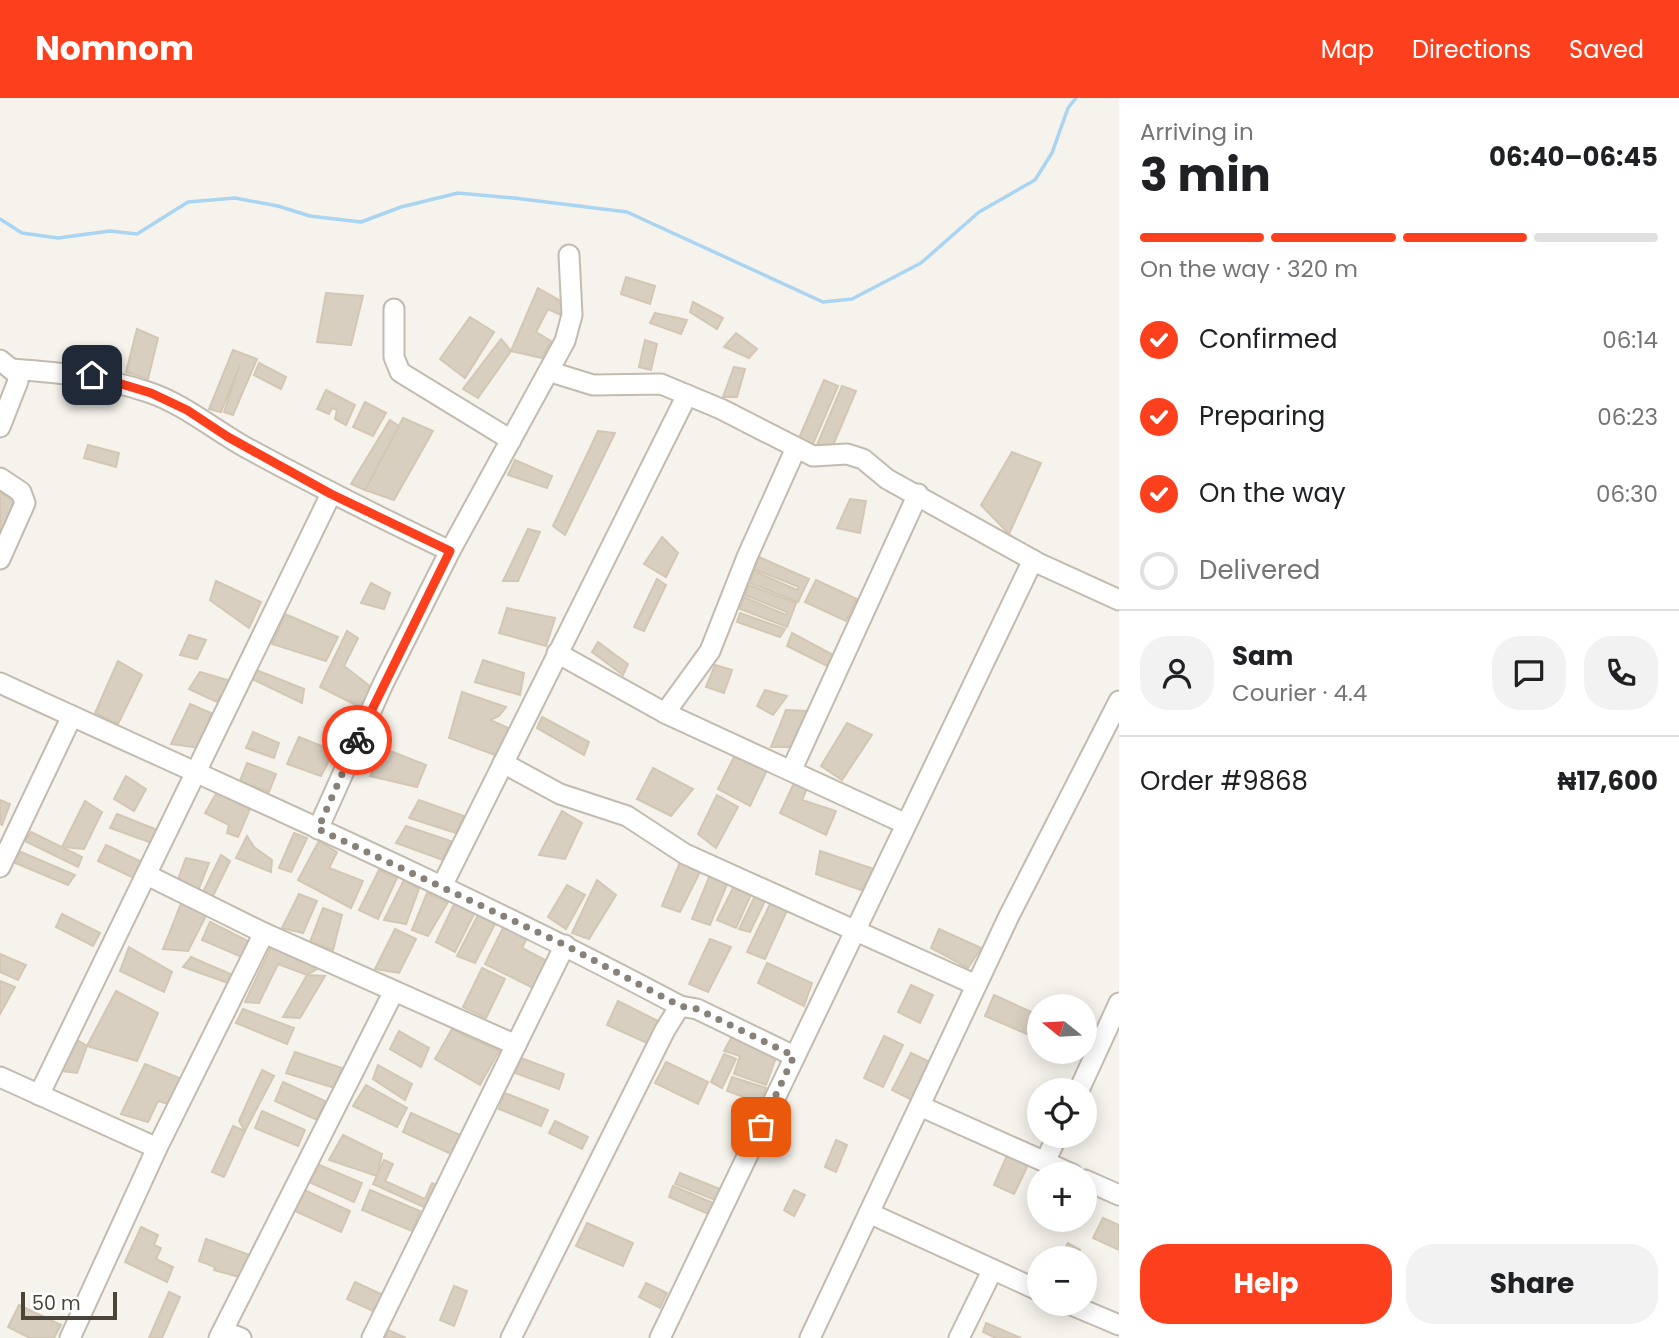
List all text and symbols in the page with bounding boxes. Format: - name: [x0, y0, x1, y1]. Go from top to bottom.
- text: Nomnom: [35, 25, 194, 72]
- text: Map: [1321, 33, 1374, 66]
- text: Directions: [1412, 33, 1531, 66]
- text: Saved: [1569, 33, 1644, 66]
- text: Arriving in: [1140, 116, 1254, 148]
- text: 06:40–06:45: [1489, 139, 1658, 175]
- text: 3 min: [1140, 143, 1271, 207]
- text: On the way · 320 m: [1140, 253, 1358, 285]
- icon: check: [1140, 321, 1178, 359]
- text: Confirmed: [1199, 321, 1337, 357]
- text: 06:14: [1602, 324, 1658, 356]
- pin: [62, 345, 122, 405]
- icon: home: [73, 356, 111, 394]
- icon: check: [1140, 398, 1178, 436]
- text: Preparing: [1199, 398, 1325, 434]
- text: 06:23: [1597, 401, 1658, 433]
- icon: check: [1140, 475, 1178, 513]
- text: On the way: [1199, 475, 1346, 511]
- text: 06:30: [1596, 478, 1658, 510]
- text: Delivered: [1199, 552, 1320, 588]
- button: person: [1140, 636, 1214, 710]
- button: chat: [1492, 636, 1566, 710]
- button: phone: [1584, 636, 1658, 710]
- text: Sam: [1232, 638, 1293, 674]
- text: Courier · 4.4: [1232, 677, 1367, 709]
- courier: [322, 705, 392, 775]
- icon: bike: [338, 721, 376, 759]
- text: Order #9868: [1140, 763, 1308, 799]
- text: ₦17,600: [1558, 763, 1658, 799]
- north arrow: [1027, 994, 1097, 1064]
- map controls: [1027, 994, 1097, 1316]
- button: locate: [1027, 1078, 1097, 1148]
- pin: [731, 1097, 791, 1157]
- icon: bag: [742, 1108, 780, 1146]
- button: +: [1027, 1162, 1097, 1232]
- button: Help: [1140, 1244, 1392, 1324]
- button: Share: [1406, 1244, 1658, 1324]
- button: −: [1027, 1246, 1097, 1316]
- scale bar: [21, 1289, 117, 1321]
- text: 50 m: [32, 1290, 81, 1317]

